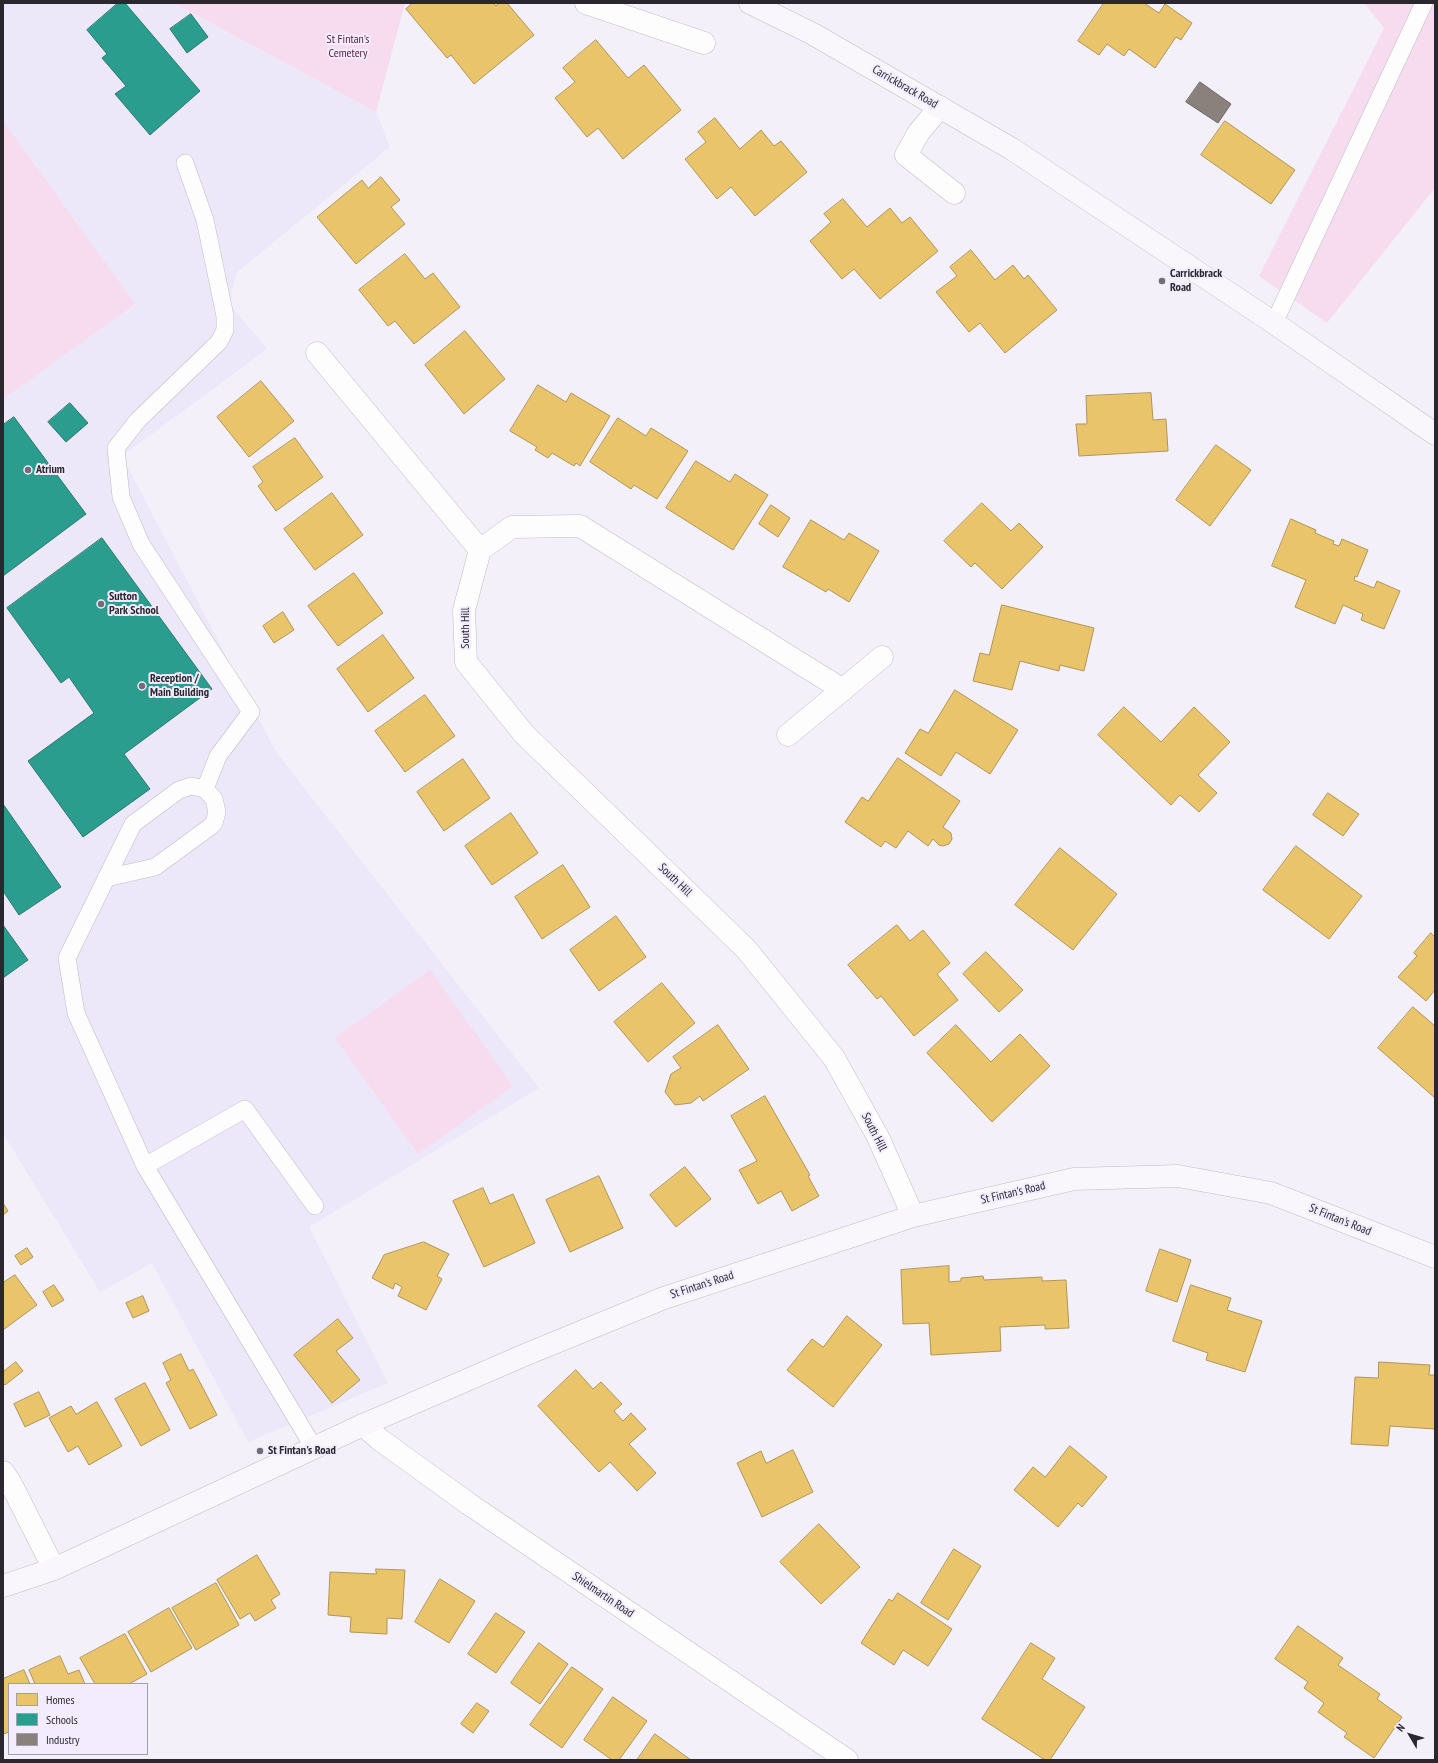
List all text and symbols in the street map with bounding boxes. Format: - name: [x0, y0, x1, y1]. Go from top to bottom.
- park label: St Fintan's Cemetery: [327, 33, 369, 61]
- street label: Carrickbrack Road: [870, 62, 940, 112]
- place label: Carrickbrack Road: [1170, 267, 1222, 295]
- marker: Carrickbrack Road: [1157, 276, 1167, 286]
- place label: Atrium: [36, 463, 65, 477]
- marker: Atrium: [23, 465, 33, 475]
- place label: Sutton Park School: [109, 590, 159, 618]
- marker: Sutton Park School: [96, 599, 106, 609]
- street label: South Hill: [459, 607, 473, 649]
- place label: Reception / Main Building: [150, 672, 209, 700]
- marker: Reception / Main Building: [137, 681, 147, 691]
- street label: South Hill: [655, 860, 695, 900]
- street label: South Hill: [858, 1110, 890, 1154]
- street label: St Fintan's Road: [979, 1179, 1047, 1207]
- street label: St Fintan's Road: [1307, 1201, 1373, 1239]
- street label: St Fintan's Road: [668, 1268, 736, 1302]
- place label: St Fintan's Road: [268, 1444, 336, 1458]
- marker: St Fintan's Road: [255, 1446, 265, 1456]
- street label: Shielmartin Road: [569, 1569, 637, 1621]
- legend: [8, 1683, 148, 1755]
- text: Homes: [46, 1692, 74, 1707]
- text: Schools: [46, 1712, 78, 1727]
- north arrow: [1390, 1715, 1430, 1755]
- text: N: [1393, 1721, 1408, 1734]
- text: Industry: [46, 1732, 80, 1747]

